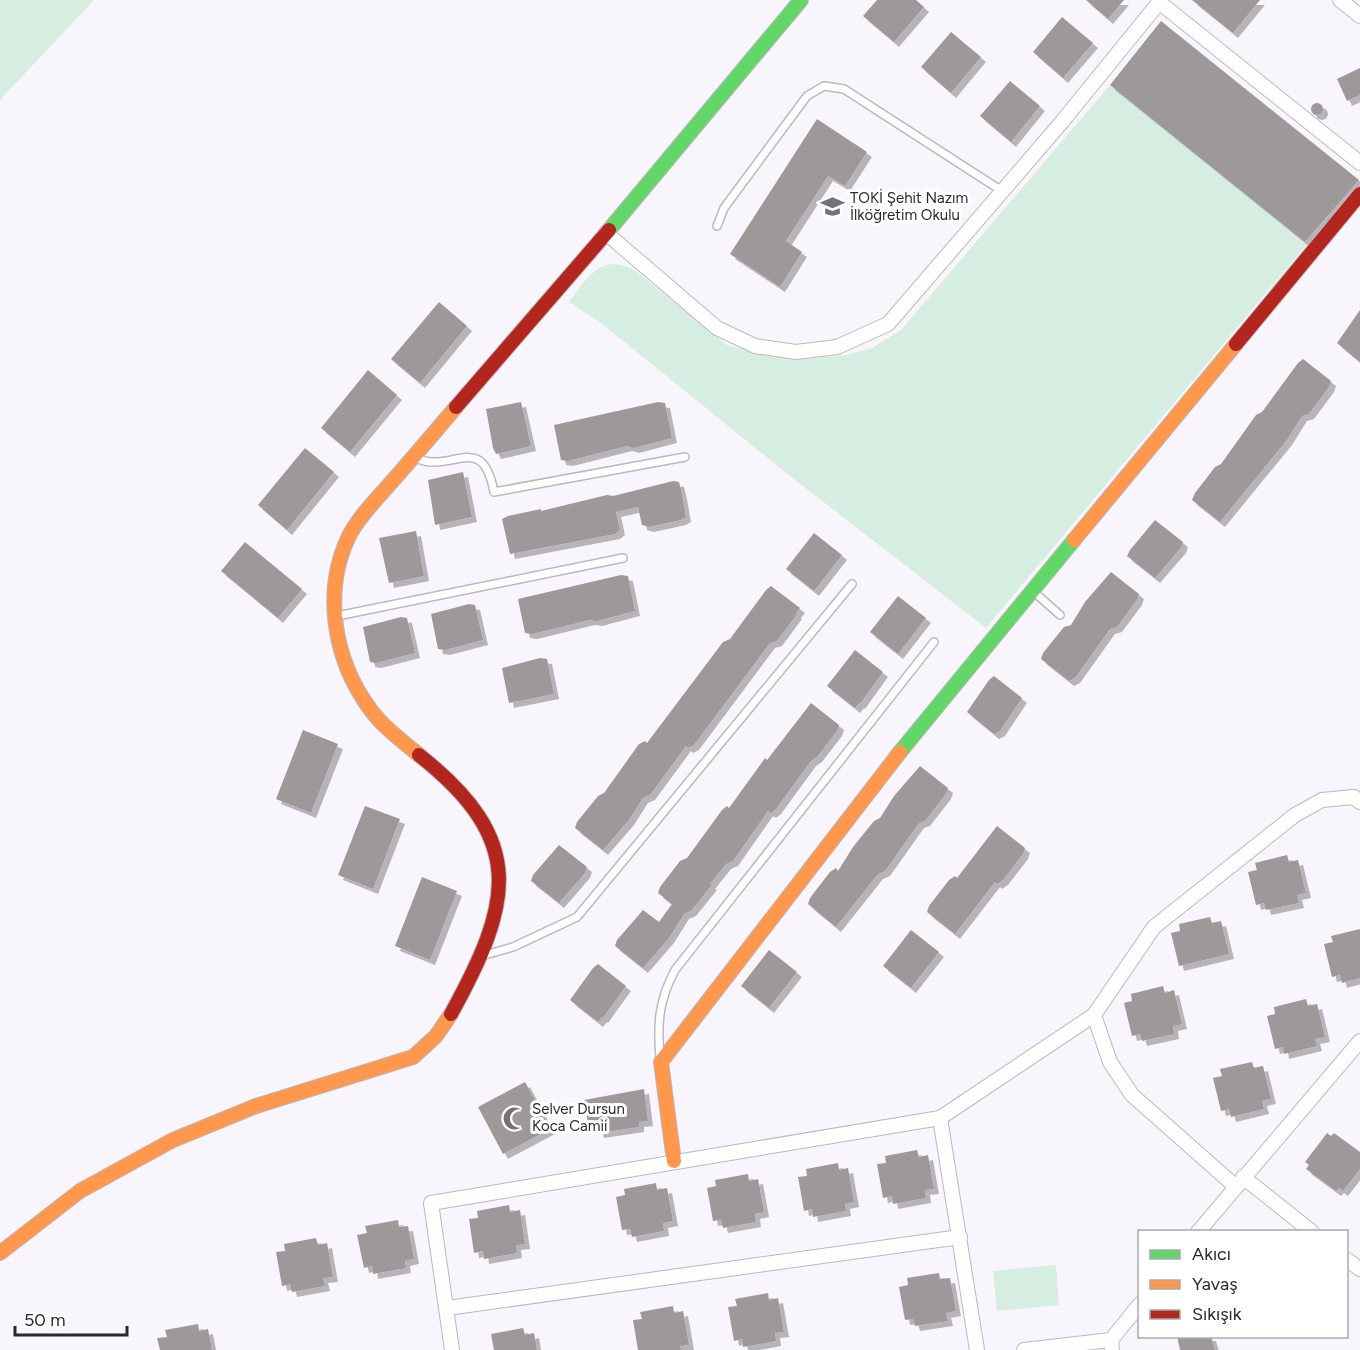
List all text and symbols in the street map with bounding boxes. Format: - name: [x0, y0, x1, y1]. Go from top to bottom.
- place label: TOKİ Şehit Nazım İlköğretim Okulu: [850, 189, 968, 224]
- school or university icon: TOKİ Şehit Nazım İlköğretim Okulu: [819, 194, 845, 220]
- place label: Selver Dursun Koca Camii: [532, 1100, 625, 1135]
- mosque icon: Selver Dursun Koca Camii: [501, 1105, 527, 1131]
- legend: [1138, 1230, 1348, 1338]
- text: Akıcı: [1192, 1243, 1231, 1265]
- text: Yavaş: [1192, 1273, 1238, 1295]
- scale bar: [15, 1299, 128, 1337]
- text: Sıkışık: [1192, 1303, 1242, 1325]
- text: 50 m: [24, 1309, 66, 1331]

